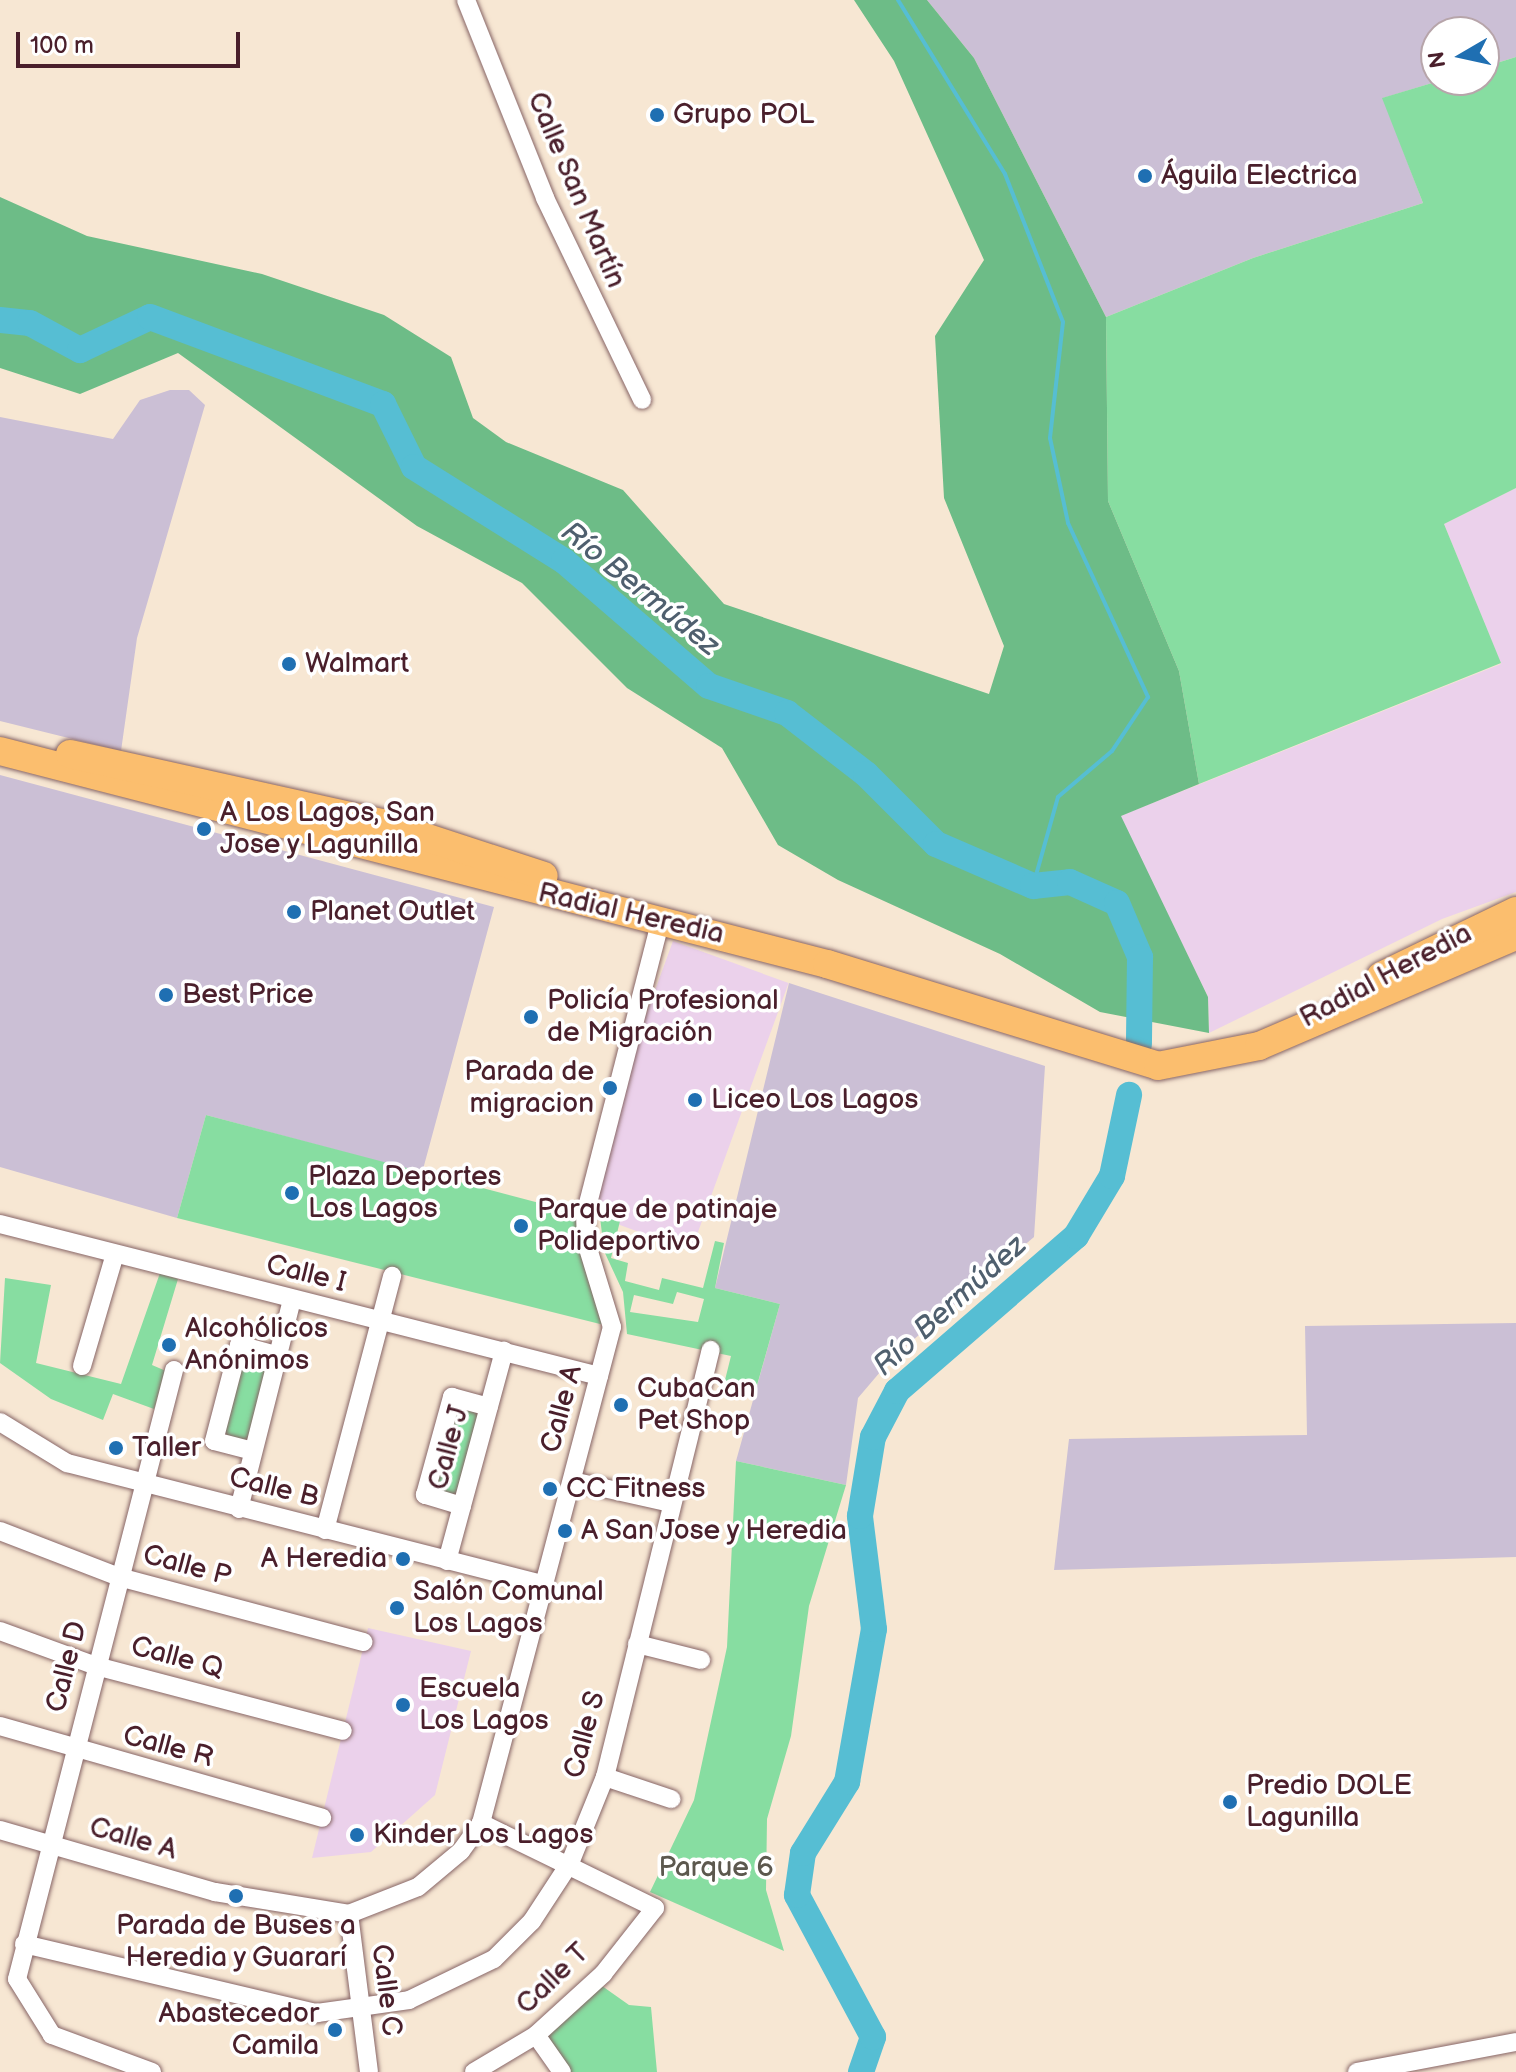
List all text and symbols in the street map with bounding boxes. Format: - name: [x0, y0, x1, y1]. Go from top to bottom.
- scale bar: [20, 16, 244, 66]
- north arrow: [1420, 16, 1500, 96]
- text: 100 m: [30, 31, 94, 60]
- text: N: [1423, 49, 1452, 70]
- street label: Calle San Martín: [520, 87, 632, 293]
- place label: Grupo POL: [673, 98, 814, 132]
- marker: Grupo POL: [648, 106, 666, 124]
- place label: Águila Electrica: [1161, 159, 1358, 193]
- marker: Águila Electrica: [1136, 167, 1154, 185]
- water label: Río Bermúdez: [554, 514, 726, 664]
- place label: Walmart: [305, 647, 409, 681]
- marker: Walmart: [280, 655, 298, 673]
- place label: A Los Lagos, San Jose y Lagunilla: [220, 796, 435, 862]
- marker: A Los Lagos, San Jose y Lagunilla: [195, 820, 213, 838]
- street label: Radial Heredia: [535, 876, 727, 952]
- place label: Planet Outlet: [310, 895, 475, 929]
- marker: Planet Outlet: [285, 903, 303, 921]
- street label: Radial Heredia: [1294, 917, 1478, 1035]
- place label: Best Price: [182, 978, 314, 1012]
- place label: Policía Profesional de Migración: [547, 984, 778, 1050]
- marker: Best Price: [157, 986, 175, 1004]
- marker: Policía Profesional de Migración: [522, 1008, 540, 1026]
- place label: Parada de migracion: [464, 1055, 594, 1121]
- marker: Parada de migracion: [601, 1079, 619, 1097]
- place label: Liceo Los Lagos: [711, 1083, 918, 1117]
- marker: Liceo Los Lagos: [686, 1091, 704, 1109]
- place label: Plaza Deportes Los Lagos: [308, 1160, 501, 1226]
- marker: Plaza Deportes Los Lagos: [283, 1184, 301, 1202]
- place label: Parque de patinaje Polideportivo: [537, 1193, 777, 1259]
- marker: Parque de patinaje Polideportivo: [512, 1217, 530, 1235]
- water label: Río Bermúdez: [866, 1228, 1034, 1384]
- street label: Calle I: [263, 1248, 349, 1300]
- place label: Alcohólicos Anónimos: [185, 1312, 328, 1378]
- marker: Alcohólicos Anónimos: [160, 1336, 178, 1354]
- street label: Calle A: [534, 1362, 590, 1456]
- place label: CubaCan Pet Shop: [637, 1372, 756, 1438]
- marker: CubaCan Pet Shop: [612, 1396, 630, 1414]
- street label: Calle J: [421, 1401, 477, 1495]
- place label: Taller: [132, 1431, 201, 1465]
- marker: Taller: [107, 1439, 125, 1457]
- street label: Calle B: [226, 1461, 322, 1515]
- place label: CC Fitness: [566, 1472, 705, 1506]
- marker: CC Fitness: [541, 1480, 559, 1498]
- place label: A San Jose y Heredia: [581, 1514, 852, 1548]
- marker: A San Jose y Heredia: [556, 1522, 574, 1540]
- street label: Calle P: [139, 1538, 235, 1594]
- place label: A Heredia: [261, 1542, 387, 1576]
- marker: A Heredia: [394, 1550, 412, 1568]
- place label: Salón Comunal Los Lagos: [413, 1575, 603, 1641]
- marker: Salón Comunal Los Lagos: [388, 1599, 406, 1617]
- street label: Calle D: [39, 1618, 95, 1716]
- street label: Calle Q: [127, 1630, 227, 1686]
- place label: Escuela Los Lagos: [419, 1672, 549, 1738]
- street label: Calle S: [557, 1688, 613, 1782]
- marker: Escuela Los Lagos: [394, 1696, 412, 1714]
- street label: Calle R: [119, 1719, 217, 1775]
- place label: Predio DOLE Lagunilla: [1246, 1769, 1412, 1835]
- marker: Predio DOLE Lagunilla: [1221, 1793, 1239, 1811]
- street label: Calle A: [85, 1811, 181, 1867]
- place label: Kinder Los Lagos: [373, 1818, 593, 1852]
- marker: Kinder Los Lagos: [348, 1826, 366, 1844]
- park label: Parque 6: [658, 1851, 774, 1885]
- marker: Parada de Buses a Heredia y Guararí: [227, 1887, 245, 1905]
- place label: Parada de Buses a Heredia y Guararí: [116, 1909, 356, 1975]
- street label: Calle T: [509, 1936, 597, 2022]
- street label: Calle C: [364, 1942, 408, 2038]
- place label: Abastecedor Camila: [159, 1997, 319, 2063]
- marker: Abastecedor Camila: [326, 2021, 344, 2039]

